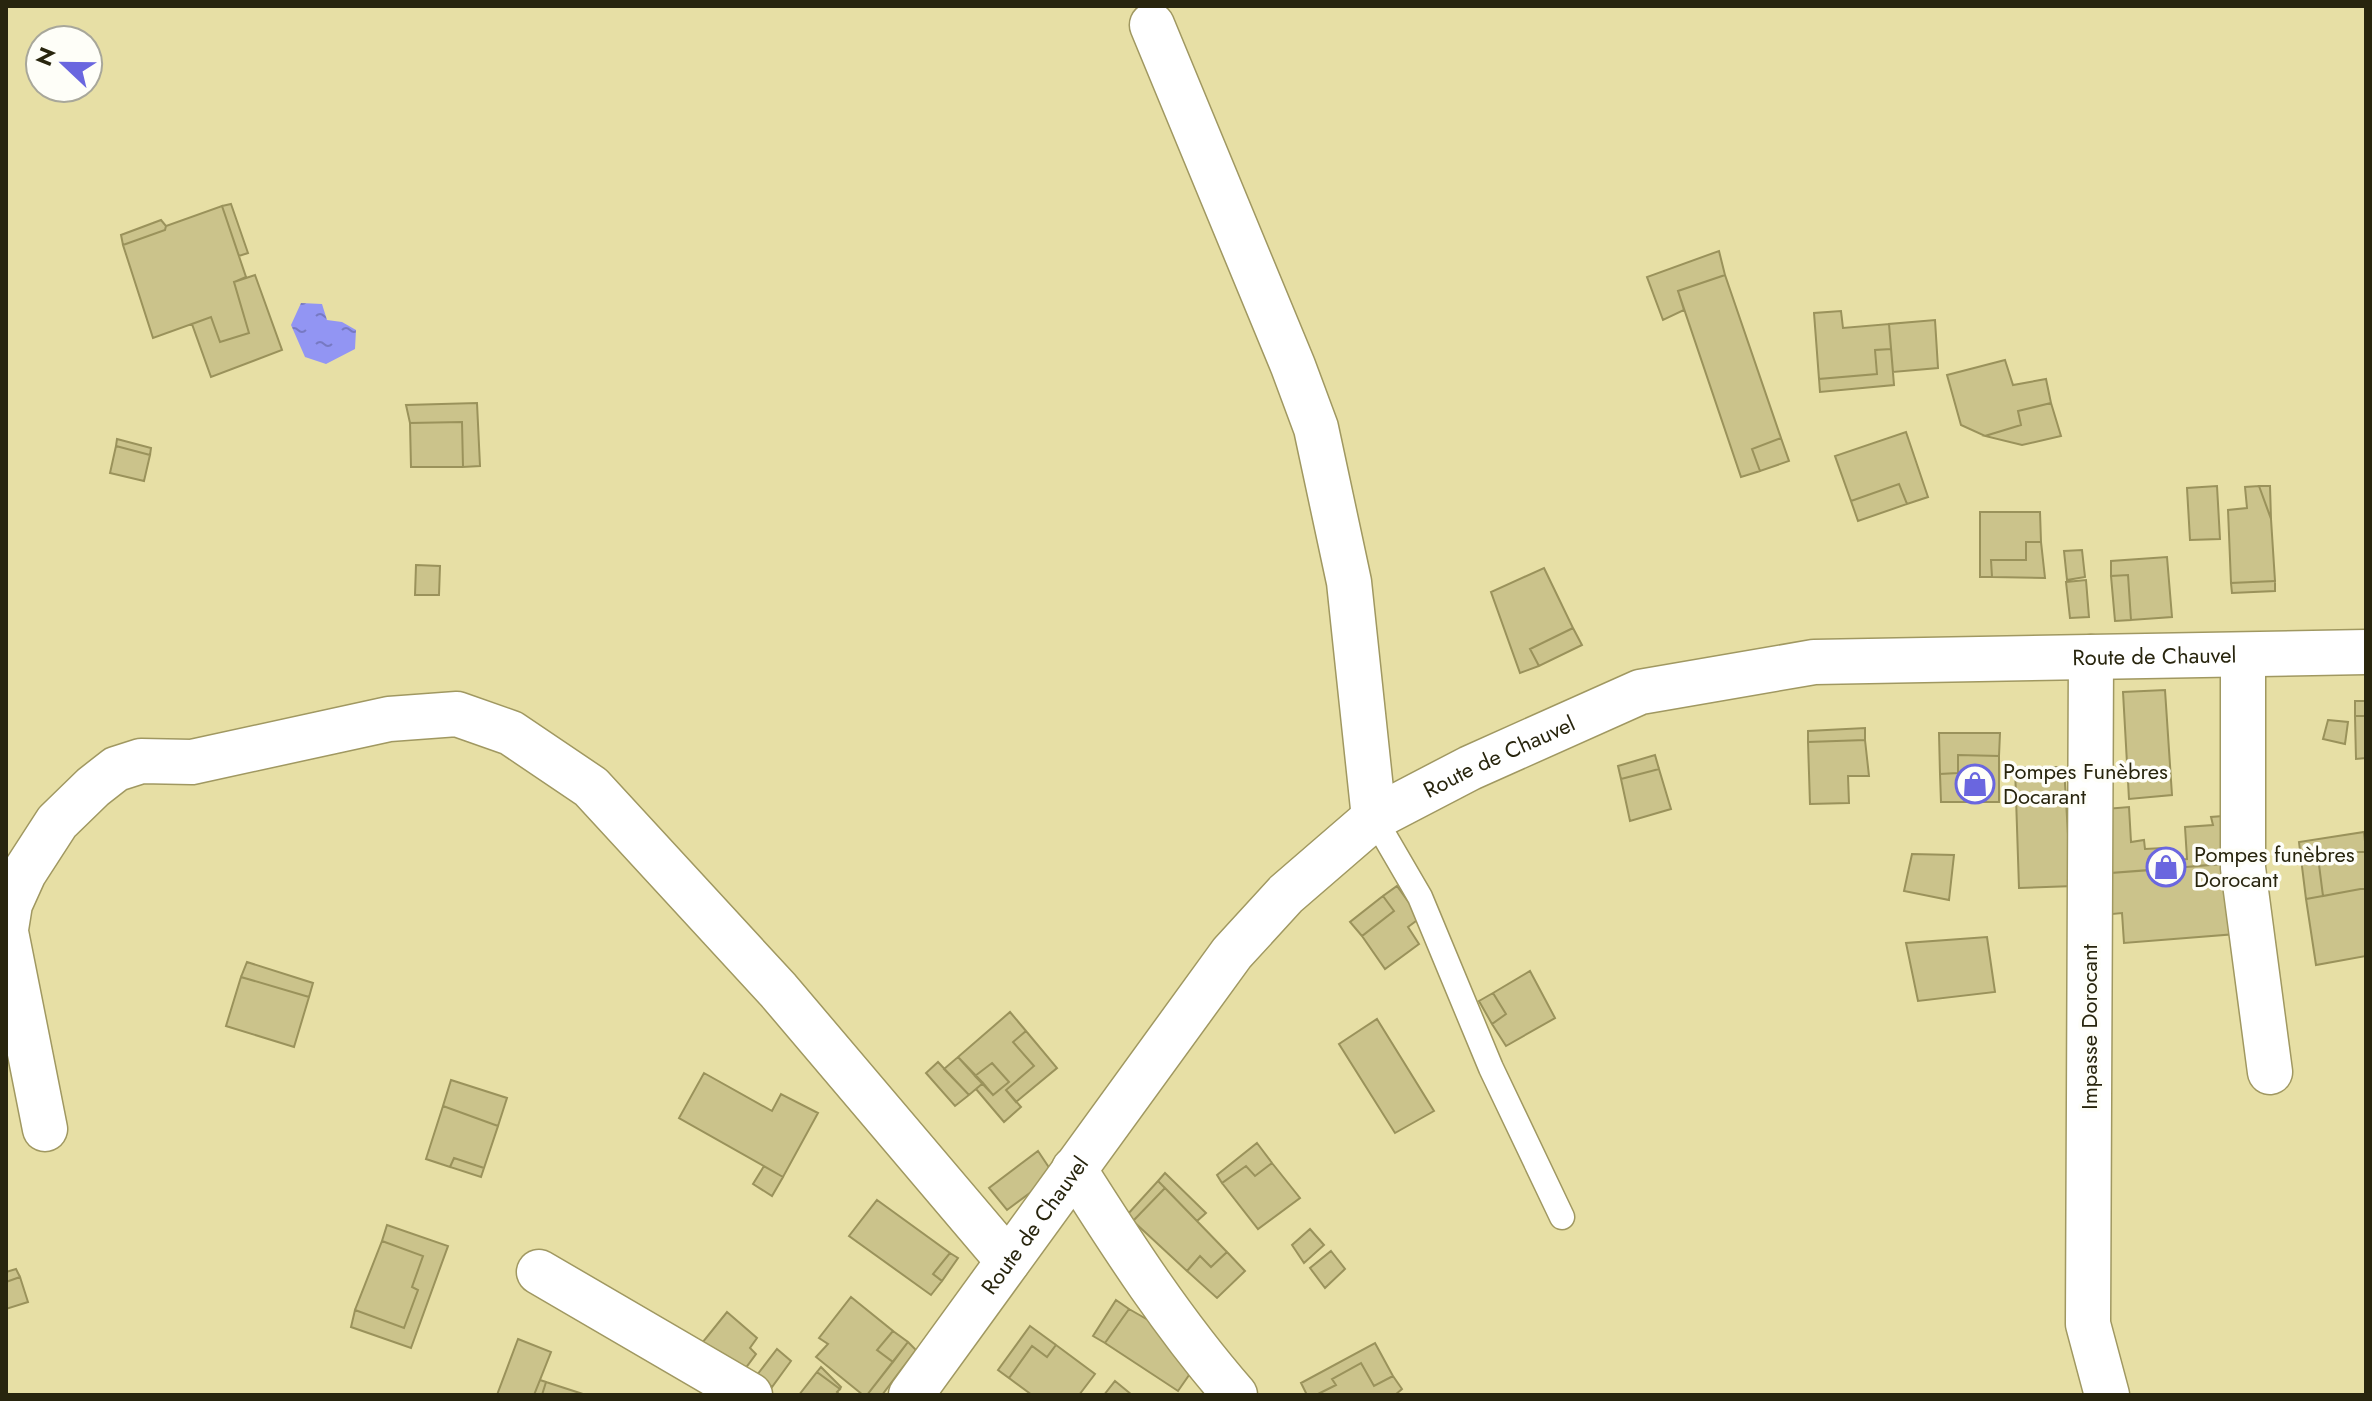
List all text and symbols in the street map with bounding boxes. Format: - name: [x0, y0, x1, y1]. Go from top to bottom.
- north arrow: [24, 24, 104, 104]
- text: N: [27, 42, 64, 71]
- street label: Route de Chauvel: [2072, 638, 2237, 673]
- street label: Route de Chauvel: [1417, 707, 1580, 806]
- place label: Pompes Funèbres Docarant: [2003, 755, 2168, 812]
- shop icon: Pompes Funèbres Docarant: [1954, 763, 1996, 805]
- place label: Pompes funèbres Dorocant: [2194, 838, 2355, 895]
- shop icon: Pompes funèbres Dorocant: [2145, 846, 2187, 888]
- street label: Impasse Dorocant: [2073, 944, 2105, 1110]
- street label: Route de Chauvel: [973, 1149, 1096, 1301]

